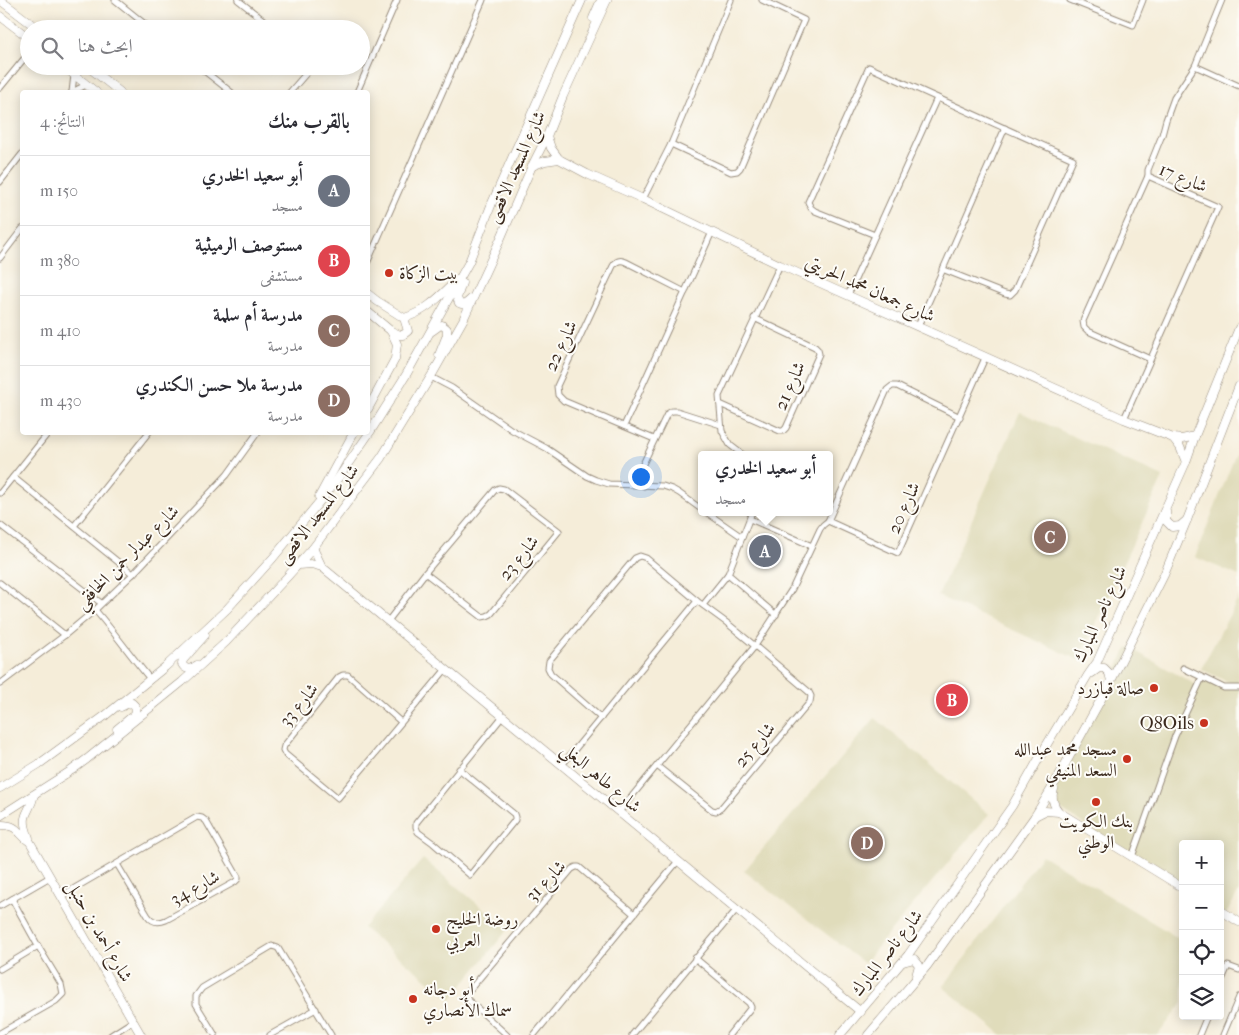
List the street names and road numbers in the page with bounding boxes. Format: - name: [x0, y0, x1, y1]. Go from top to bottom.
- street label: شارع المسجد الاقصى: [482, 108, 554, 228]
- street label: شارع 17: [1154, 159, 1210, 201]
- street label: شارع جمعان محمد الحريتي: [800, 251, 938, 332]
- street label: شارع 22: [540, 317, 585, 376]
- street label: شارع 21: [770, 359, 814, 415]
- street label: شارع المسجد الاقصى: [273, 460, 367, 570]
- street label: شارع 20: [883, 479, 928, 539]
- street label: شارع عبدلر حمن الخافقي: [71, 501, 188, 618]
- street label: شارع 23: [495, 531, 547, 587]
- street label: شارع ناصر المبارك: [1069, 562, 1135, 667]
- street label: شارع 33: [275, 679, 326, 734]
- street label: شارع 25: [730, 718, 783, 774]
- street label: شارع طاهر البغلي: [553, 739, 645, 822]
- street label: شارع 31: [521, 856, 573, 909]
- street label: شارع 34: [167, 866, 225, 914]
- street label: شارع أحمد بن حنبل: [58, 875, 139, 988]
- street label: شارع ناصر المبارك: [847, 906, 930, 1003]

